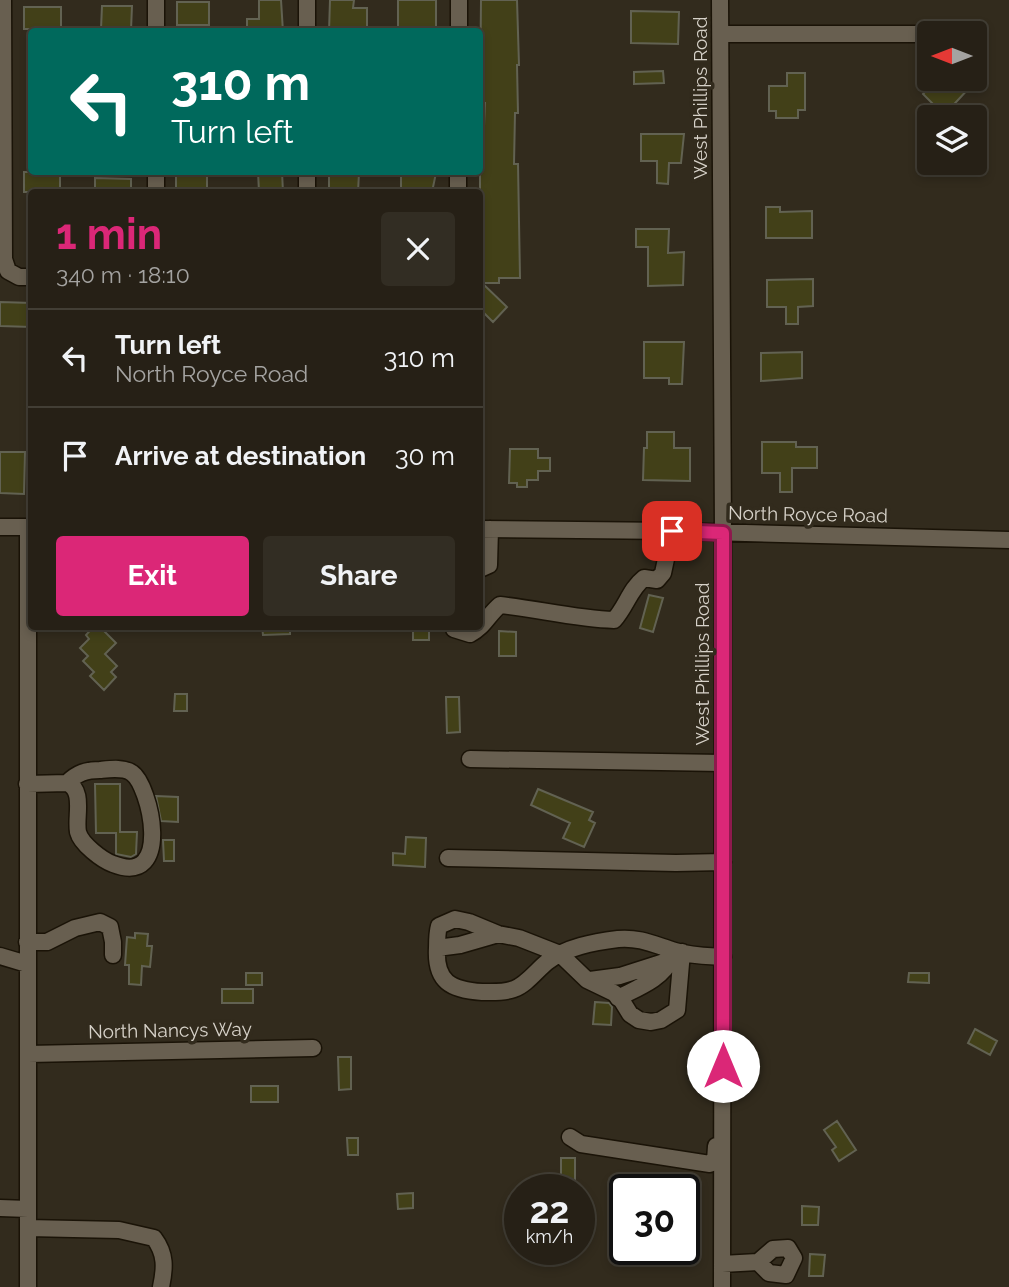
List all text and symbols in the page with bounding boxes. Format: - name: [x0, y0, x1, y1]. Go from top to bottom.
- street label: West Phillips Road: [689, 17, 711, 179]
- north arrow: [917, 21, 987, 91]
- map controls: [917, 21, 987, 175]
- text: 310 m: [171, 54, 310, 111]
- icon: left: [56, 56, 147, 147]
- button: layers: [917, 105, 987, 175]
- text: Turn left: [171, 113, 293, 150]
- text: 1 min: [56, 210, 162, 259]
- button: close: [381, 212, 455, 286]
- text: 340 m · 18:10: [56, 261, 190, 288]
- text: Turn left: [115, 330, 221, 360]
- icon: left: [56, 339, 94, 377]
- text: 310 m: [384, 343, 455, 373]
- text: North Royce Road: [115, 360, 308, 387]
- icon: arrive: [56, 437, 94, 475]
- text: Arrive at destination: [115, 441, 366, 471]
- text: 30 m: [395, 441, 455, 471]
- pin: [642, 501, 702, 561]
- street label: North Royce Road: [728, 502, 888, 526]
- icon: arrive: [653, 512, 691, 550]
- button: Exit: [56, 536, 249, 616]
- button: Share: [263, 536, 455, 616]
- street label: West Phillips Road: [691, 583, 713, 745]
- street label: North Nancys Way: [88, 1018, 252, 1042]
- position arrow: [686, 1029, 760, 1103]
- speed limit sign: 30: [609, 1174, 700, 1265]
- text: 22: [530, 1190, 569, 1231]
- text: km/h: [526, 1226, 573, 1247]

